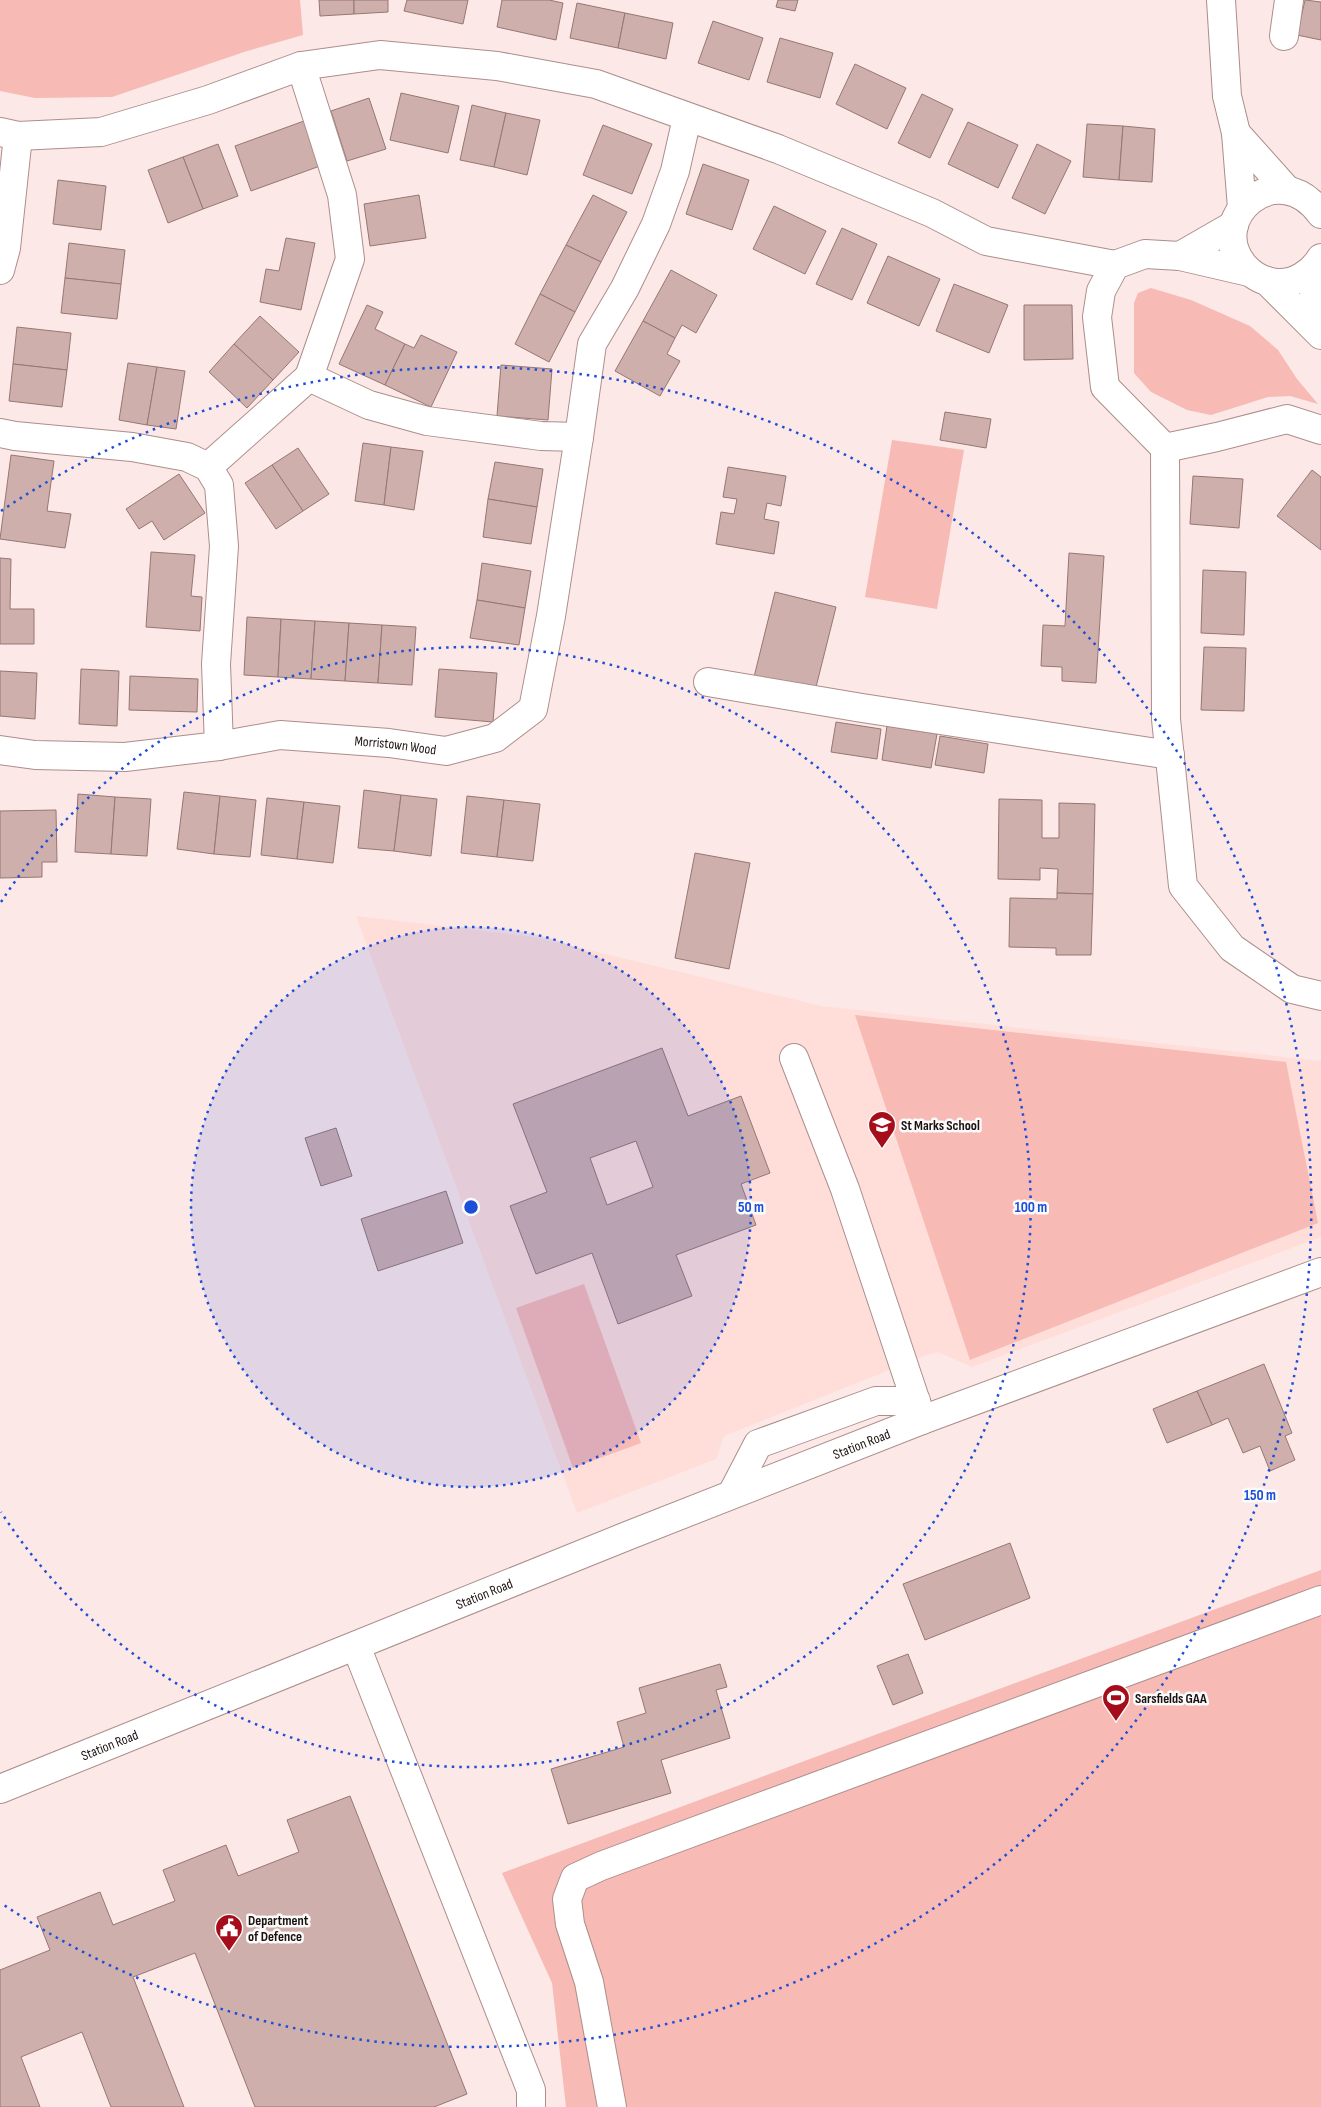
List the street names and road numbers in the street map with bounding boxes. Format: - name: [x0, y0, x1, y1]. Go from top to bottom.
- street label: Morristown Wood: [354, 732, 438, 758]
- street label: Station Road: [830, 1425, 893, 1463]
- street label: Station Road: [453, 1575, 515, 1613]
- street label: Station Road: [78, 1726, 141, 1764]

